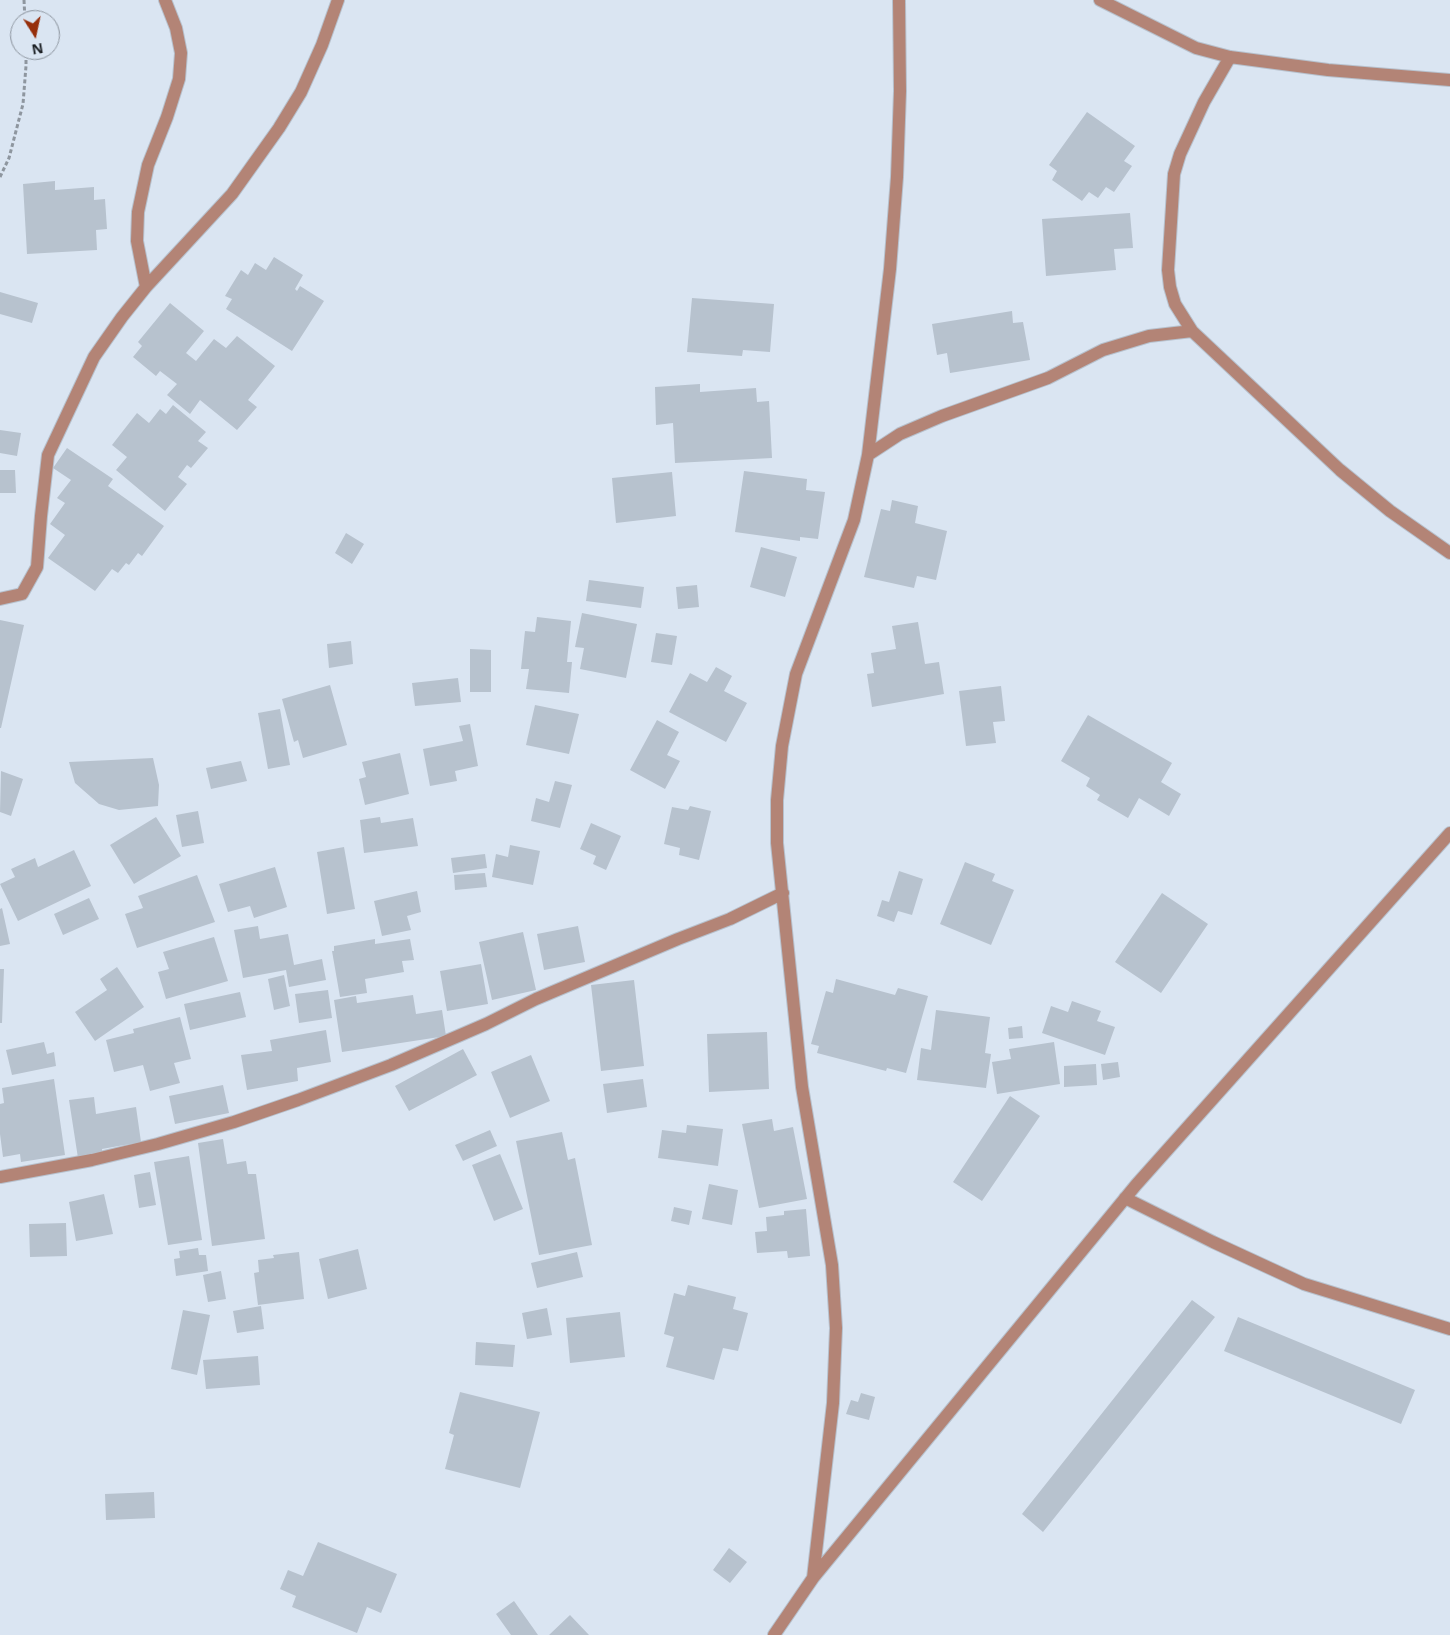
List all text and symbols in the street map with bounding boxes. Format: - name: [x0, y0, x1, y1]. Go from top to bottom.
- north arrow: [10, 10, 60, 60]
- text: N: [30, 39, 45, 60]

